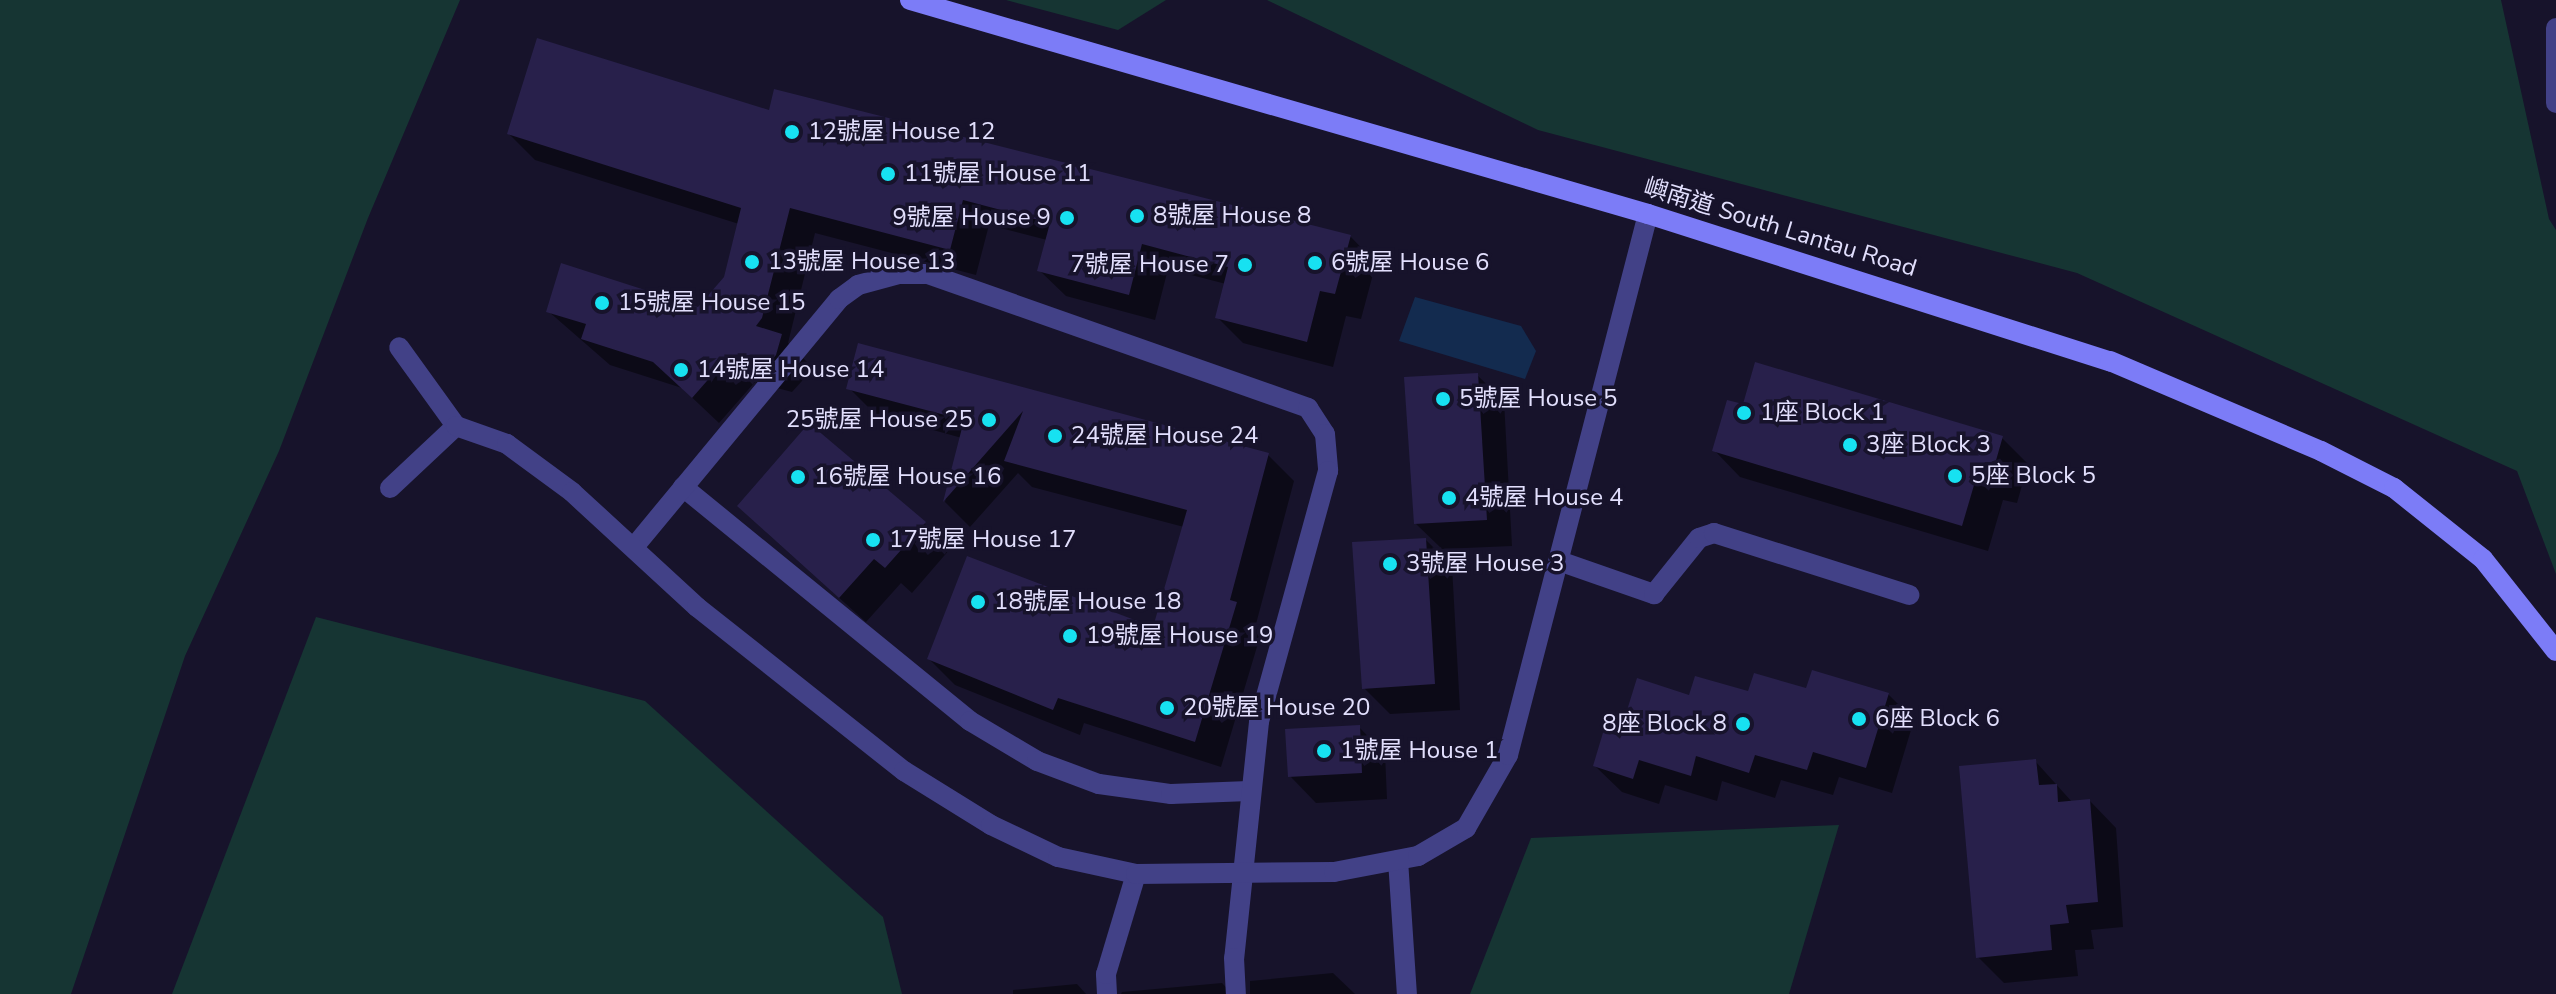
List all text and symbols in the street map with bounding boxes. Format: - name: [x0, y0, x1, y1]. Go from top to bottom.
- place label: 12號屋 House 12: [808, 118, 995, 146]
- marker: 12號屋 House 12: [783, 123, 801, 141]
- place label: 11號屋 House 11: [904, 160, 1091, 188]
- marker: 11號屋 House 11: [879, 165, 897, 183]
- street label: 嶼南道 South Lantau Road: [1640, 173, 1920, 283]
- place label: 8號屋 House 8: [1153, 202, 1312, 230]
- place label: 9號屋 House 9: [892, 204, 1051, 232]
- marker: 8號屋 House 8: [1128, 207, 1146, 225]
- marker: 9號屋 House 9: [1058, 209, 1076, 227]
- place label: 13號屋 House 13: [768, 248, 955, 276]
- place label: 6號屋 House 6: [1331, 249, 1490, 277]
- place label: 7號屋 House 7: [1070, 251, 1229, 279]
- marker: 13號屋 House 13: [743, 253, 761, 271]
- marker: 6號屋 House 6: [1306, 254, 1324, 272]
- marker: 7號屋 House 7: [1236, 256, 1254, 274]
- place label: 15號屋 House 15: [618, 289, 805, 317]
- marker: 15號屋 House 15: [593, 294, 611, 312]
- place label: 14號屋 House 14: [697, 356, 884, 384]
- marker: 14號屋 House 14: [672, 361, 690, 379]
- place label: 5號屋 House 5: [1459, 385, 1618, 413]
- marker: 5號屋 House 5: [1434, 390, 1452, 408]
- place label: 1座 Block 1: [1760, 399, 1885, 427]
- marker: 1座 Block 1: [1735, 404, 1753, 422]
- place label: 25號屋 House 25: [786, 406, 973, 434]
- marker: 25號屋 House 25: [980, 411, 998, 429]
- place label: 24號屋 House 24: [1071, 422, 1258, 450]
- marker: 24號屋 House 24: [1046, 427, 1064, 445]
- place label: 3座 Block 3: [1866, 431, 1991, 459]
- marker: 3座 Block 3: [1841, 436, 1859, 454]
- place label: 5座 Block 5: [1971, 462, 2096, 490]
- place label: 16號屋 House 16: [814, 463, 1001, 491]
- marker: 5座 Block 5: [1946, 467, 1964, 485]
- marker: 16號屋 House 16: [789, 468, 807, 486]
- place label: 4號屋 House 4: [1465, 484, 1624, 512]
- marker: 4號屋 House 4: [1440, 489, 1458, 507]
- place label: 17號屋 House 17: [889, 526, 1076, 554]
- marker: 17號屋 House 17: [864, 531, 882, 549]
- place label: 3號屋 House 3: [1406, 550, 1565, 578]
- marker: 3號屋 House 3: [1381, 555, 1399, 573]
- place label: 18號屋 House 18: [994, 588, 1181, 616]
- marker: 18號屋 House 18: [969, 593, 987, 611]
- place label: 19號屋 House 19: [1086, 622, 1273, 650]
- marker: 19號屋 House 19: [1061, 627, 1079, 645]
- place label: 20號屋 House 20: [1183, 694, 1370, 722]
- marker: 20號屋 House 20: [1158, 699, 1176, 717]
- place label: 6座 Block 6: [1875, 705, 2000, 733]
- place label: 8座 Block 8: [1602, 710, 1727, 738]
- marker: 6座 Block 6: [1850, 710, 1868, 728]
- marker: 8座 Block 8: [1734, 715, 1752, 733]
- place label: 1號屋 House 1: [1340, 737, 1499, 765]
- marker: 1號屋 House 1: [1315, 742, 1333, 760]

